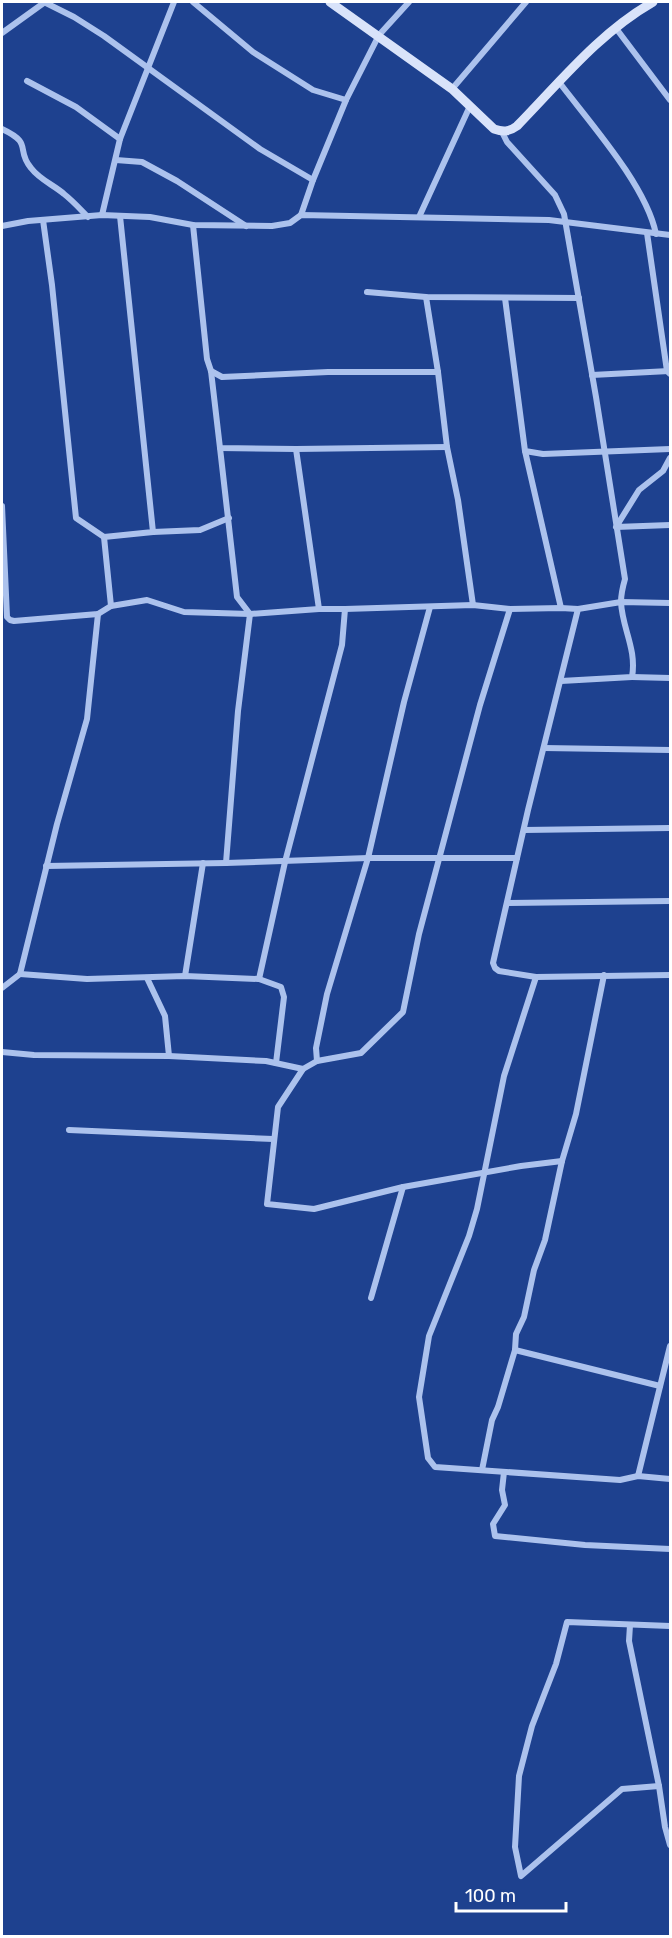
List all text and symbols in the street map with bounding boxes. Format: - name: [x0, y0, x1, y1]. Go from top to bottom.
- scale bar: [456, 1875, 566, 1913]
- text: 100 m: [465, 1885, 516, 1907]

